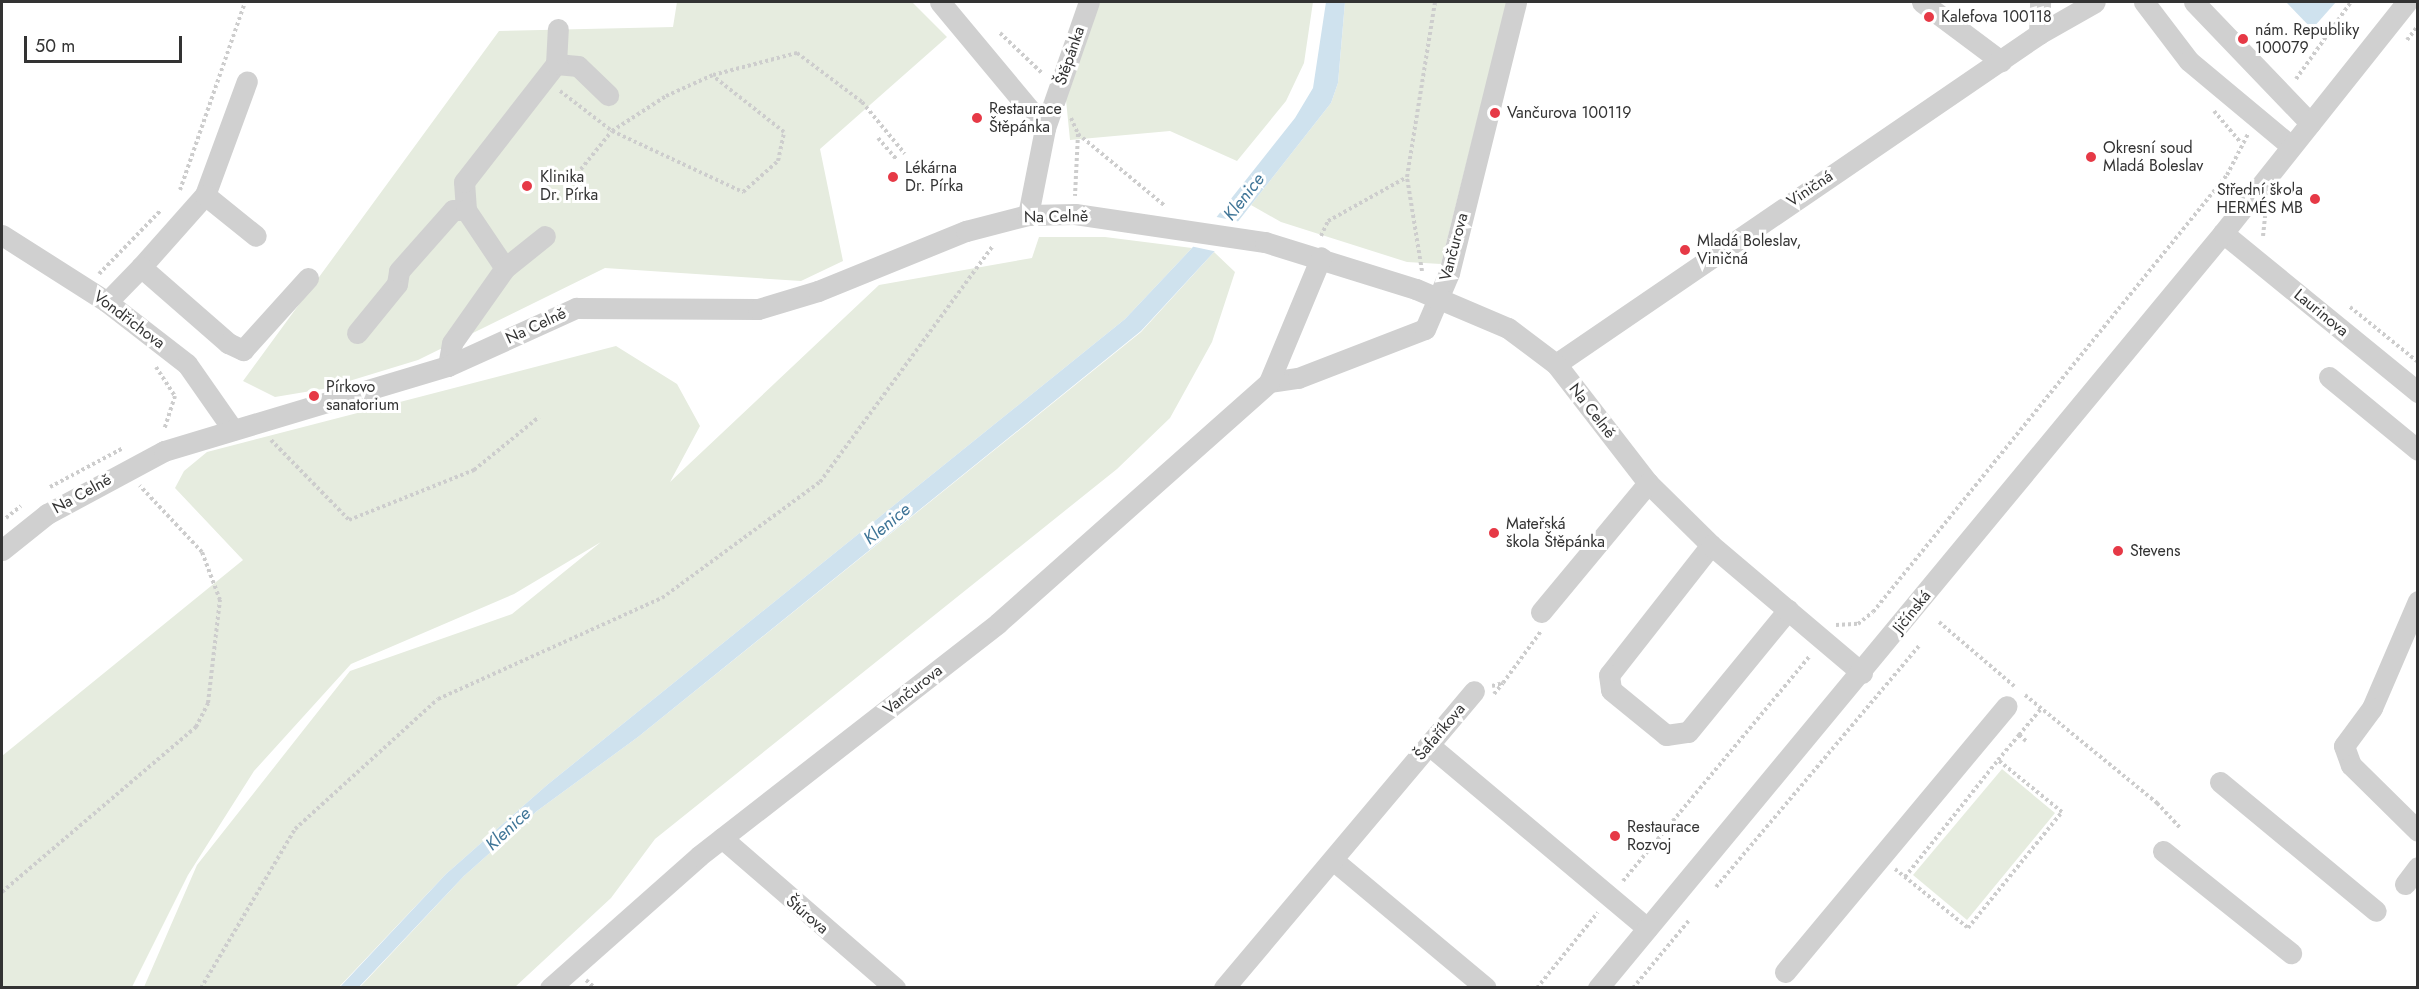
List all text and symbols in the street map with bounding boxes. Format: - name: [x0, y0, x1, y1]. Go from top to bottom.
- place label: Kalefova 100118: [1941, 7, 2052, 27]
- marker: Kalefova 100118: [1922, 10, 1936, 24]
- place label: nám. Republiky 100079: [2255, 20, 2359, 58]
- scale bar: [27, 24, 184, 62]
- street label: Štěpánka: [1051, 24, 1089, 88]
- marker: nám. Republiky 100079: [2236, 32, 2250, 46]
- text: 50 m: [35, 33, 75, 59]
- place label: Restaurace Štěpánka: [989, 99, 1062, 137]
- place label: Vančurova 100119: [1507, 103, 1631, 123]
- marker: Vančurova 100119: [1488, 106, 1502, 120]
- marker: Restaurace Štěpánka: [970, 111, 984, 125]
- place label: Okresní soud Mladá Boleslav: [2103, 138, 2203, 176]
- marker: Okresní soud Mladá Boleslav: [2084, 150, 2098, 164]
- place label: Lékárna Dr. Pírka: [905, 158, 963, 196]
- place label: Klinika Dr. Pírka: [540, 167, 598, 205]
- street label: Viničná: [1783, 167, 1837, 211]
- water label: Klenice: [1219, 169, 1269, 225]
- marker: Lékárna Dr. Pírka: [886, 170, 900, 184]
- marker: Klinika Dr. Pírka: [518, 177, 536, 195]
- place label: Střední škola HERMÉS MB: [2217, 180, 2303, 218]
- marker: Střední škola HERMÉS MB: [2308, 192, 2322, 206]
- street label: Na Celně: [1024, 207, 1088, 227]
- street label: Vančurova: [1436, 211, 1472, 283]
- place label: Mladá Boleslav, Viničná: [1697, 231, 1801, 269]
- marker: Mladá Boleslav, Viničná: [1678, 243, 1692, 257]
- street label: Laurinova: [2290, 285, 2352, 341]
- street label: Vondřichova: [89, 287, 169, 353]
- street label: Na Celně: [503, 304, 569, 348]
- place label: Pírkovo sanatorium: [326, 377, 399, 415]
- street label: Na Celně: [1565, 380, 1619, 442]
- marker: Pírkovo sanatorium: [307, 389, 321, 403]
- street label: Na Celně: [49, 470, 115, 518]
- water label: Klenice: [859, 499, 915, 549]
- place label: Mateřská škola Štěpánka: [1506, 514, 1605, 552]
- marker: Mateřská škola Štěpánka: [1487, 526, 1501, 540]
- place label: Stevens: [2130, 541, 2180, 561]
- marker: Stevens: [2111, 544, 2125, 558]
- street label: Jičínská: [1889, 587, 1935, 637]
- street label: Vančurova: [880, 661, 946, 719]
- street label: Šafaříkova: [1411, 700, 1469, 764]
- water label: Klenice: [481, 803, 535, 855]
- place label: Restaurace Rozvoj: [1627, 817, 1700, 855]
- marker: Restaurace Rozvoj: [1608, 829, 1622, 843]
- street label: Štúrova: [782, 892, 832, 938]

